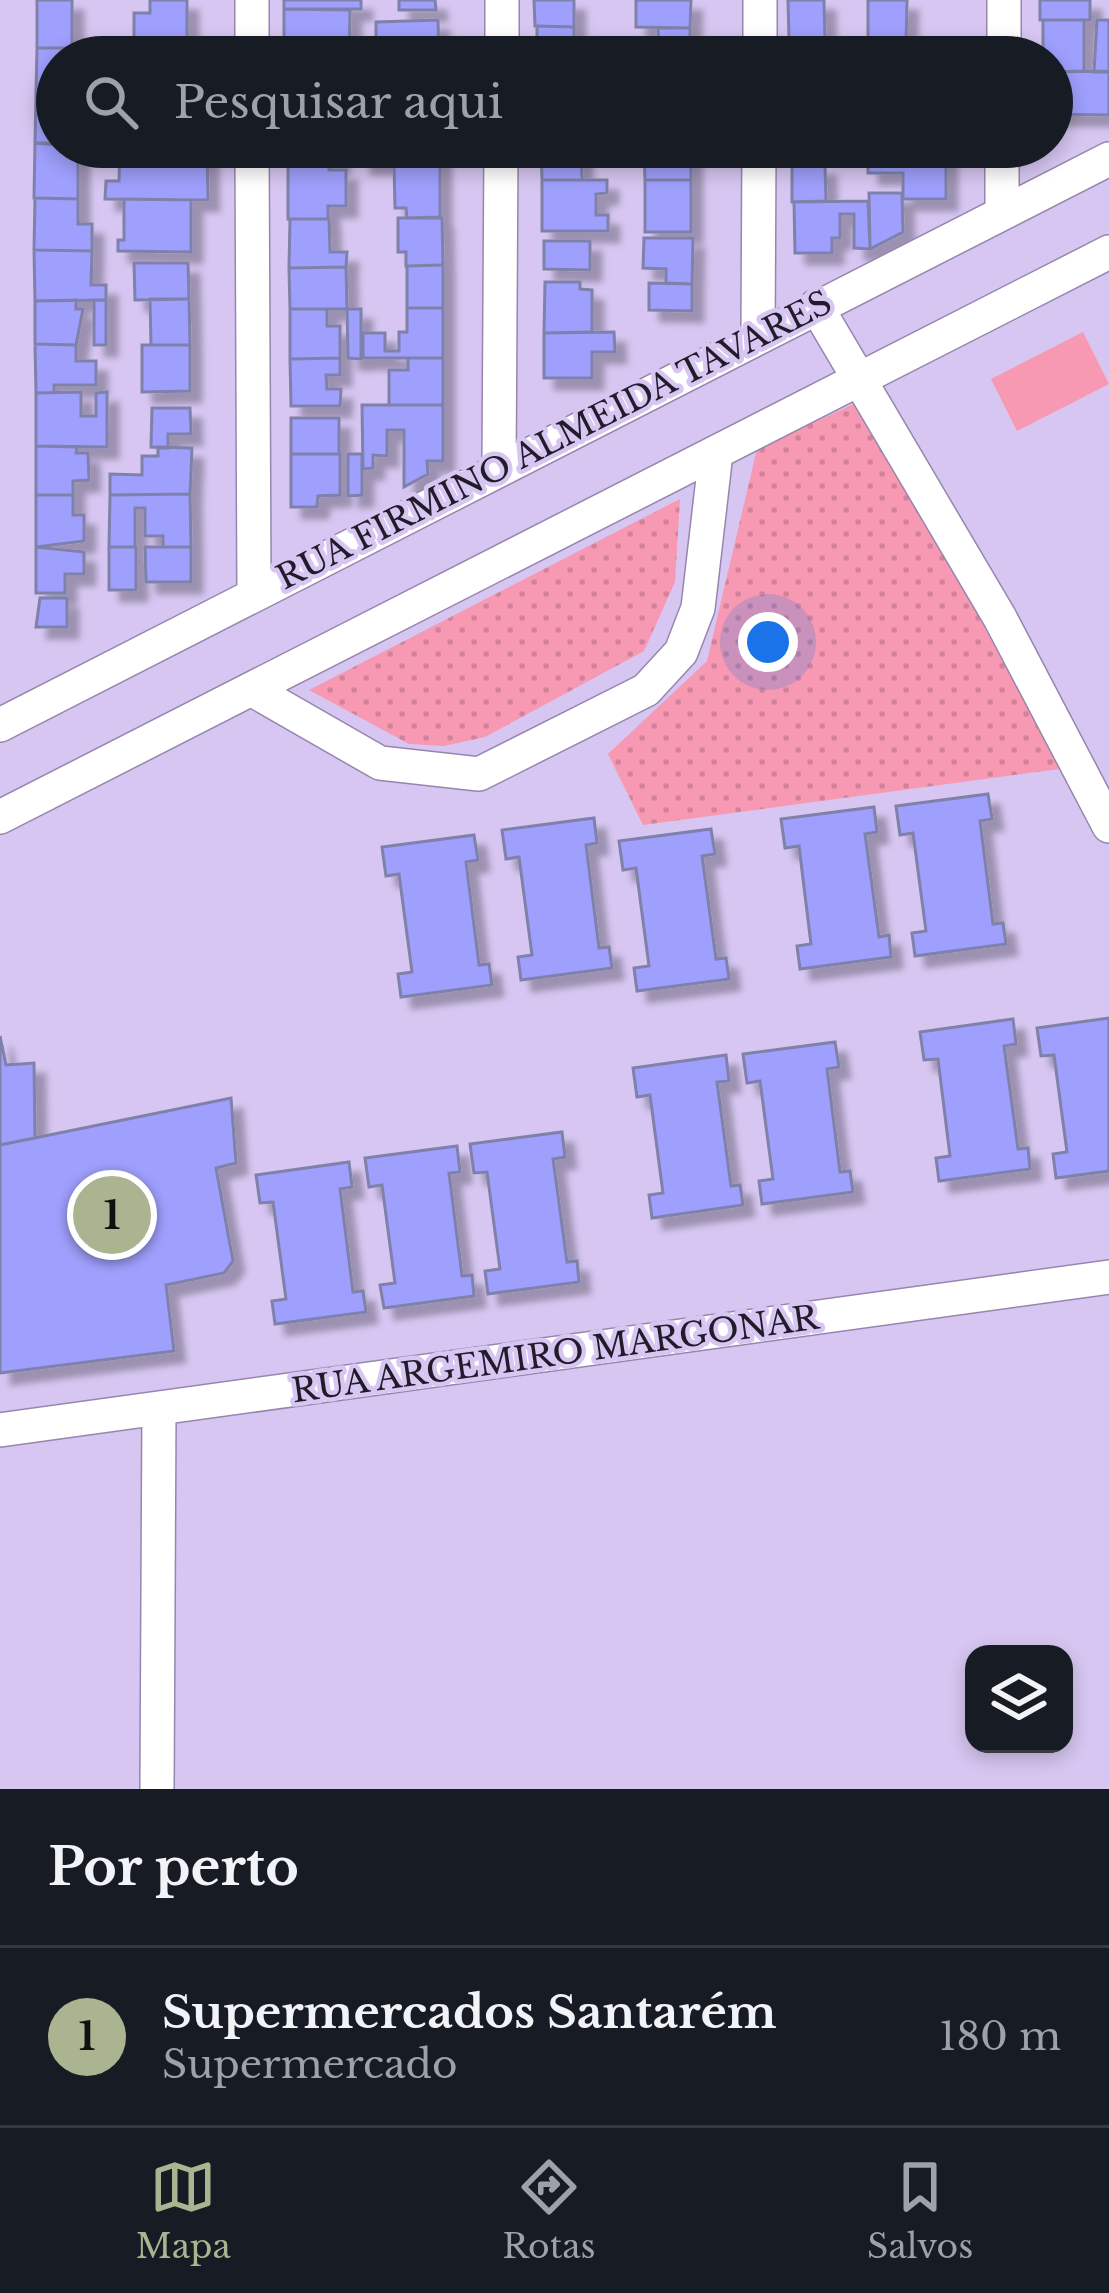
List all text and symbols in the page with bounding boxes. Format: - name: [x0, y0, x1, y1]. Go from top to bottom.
- search box: [36, 36, 1073, 168]
- icon: search: [78, 69, 144, 135]
- text: Pesquisar aqui: [174, 74, 503, 130]
- street label: RUA FIRMINO ALMEIDA TAVARES: [270, 282, 838, 598]
- your location: [738, 612, 798, 672]
- pin: 1: [73, 1170, 151, 1260]
- street label: RUA ARGEMIRO MARGONAR: [289, 1297, 822, 1411]
- map controls: [965, 1645, 1073, 1753]
- button: layers: [965, 1645, 1073, 1753]
- text: Por perto: [48, 1836, 299, 1899]
- text: Supermercados Santarém: [162, 1984, 777, 2040]
- text: 1: [78, 2012, 96, 2061]
- text: 180 m: [939, 2012, 1061, 2061]
- text: Supermercado: [162, 2040, 457, 2089]
- tab: Mapa: [136, 2154, 231, 2267]
- tab: Rotas: [502, 2154, 595, 2267]
- tab: Salvos: [867, 2154, 973, 2267]

